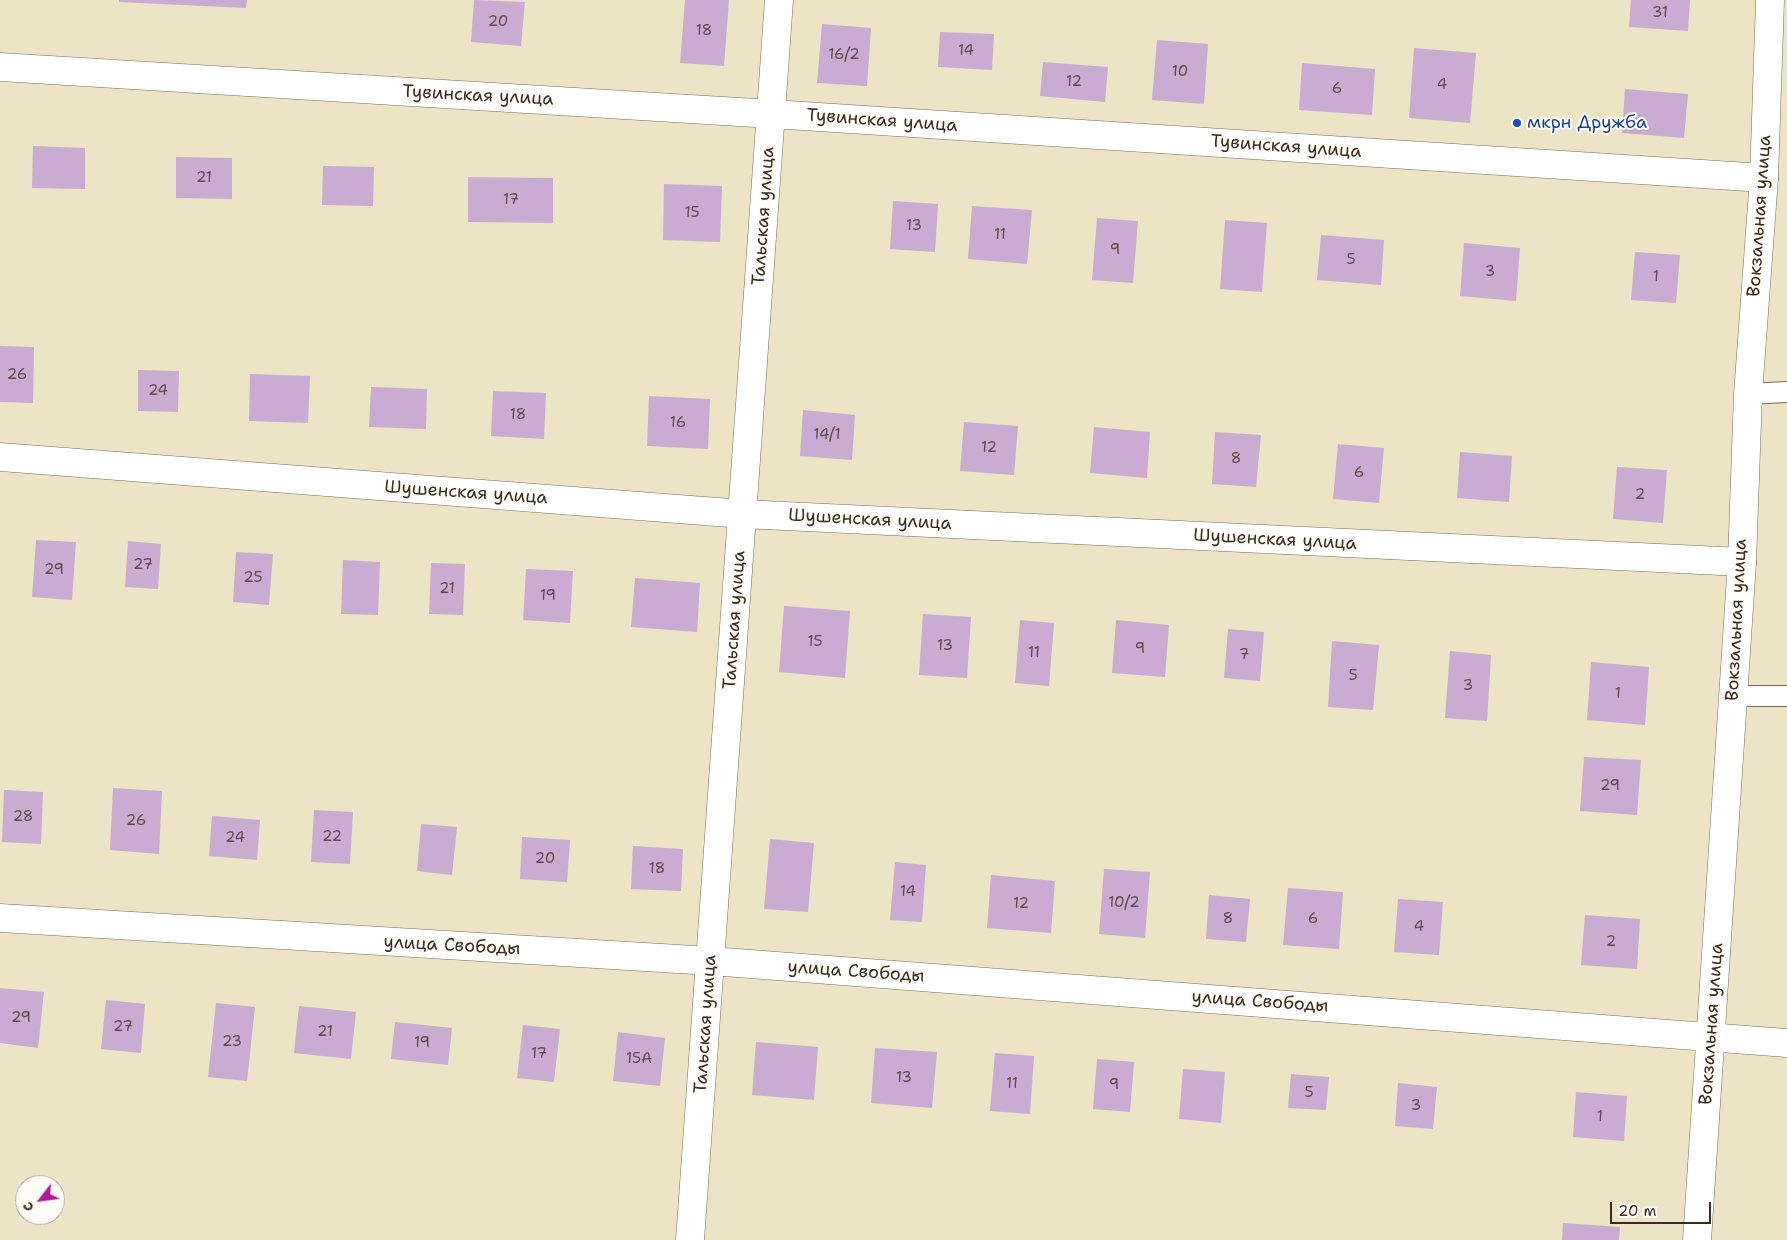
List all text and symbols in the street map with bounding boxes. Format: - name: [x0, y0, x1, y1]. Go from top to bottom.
- house number: 31: [1652, 4, 1668, 22]
- house number: 20: [488, 13, 508, 31]
- house number: 18: [696, 22, 712, 40]
- house number: 14: [958, 42, 974, 60]
- house number: 16/2: [828, 46, 860, 64]
- house number: 10: [1172, 63, 1188, 81]
- house number: 12: [1066, 73, 1082, 91]
- house number: 4: [1437, 76, 1447, 94]
- house number: 6: [1332, 80, 1342, 98]
- street label: Тувинская улица: [402, 81, 554, 111]
- street label: Тувинская улица: [806, 105, 958, 137]
- place label: мкрн Дружба: [1527, 112, 1647, 134]
- marker: мкрн Дружба: [1511, 117, 1523, 129]
- street label: Тувинская улица: [1210, 131, 1362, 163]
- street label: Вокзальная улица: [1744, 134, 1776, 298]
- street label: Тальская улица: [748, 146, 780, 286]
- house number: 21: [196, 169, 212, 187]
- house number: 17: [503, 191, 519, 209]
- house number: 15: [684, 204, 700, 222]
- house number: 13: [906, 217, 922, 235]
- house number: 11: [994, 226, 1006, 244]
- house number: 9: [1110, 241, 1120, 259]
- house number: 5: [1346, 251, 1356, 269]
- house number: 3: [1485, 263, 1495, 281]
- house number: 1: [1653, 268, 1659, 286]
- house number: 26: [7, 366, 27, 384]
- house number: 24: [148, 382, 168, 400]
- house number: 18: [510, 406, 526, 424]
- house number: 16: [670, 414, 686, 432]
- house number: 14/1: [813, 426, 841, 444]
- house number: 12: [981, 439, 997, 457]
- house number: 8: [1231, 450, 1241, 468]
- house number: 6: [1354, 464, 1364, 482]
- street label: Шушенская улица: [384, 477, 548, 509]
- house number: 2: [1635, 486, 1645, 504]
- street label: Шушенская улица: [788, 505, 952, 535]
- street label: Шушенская улица: [1193, 525, 1357, 555]
- street label: Вокзальная улица: [1722, 538, 1752, 702]
- street label: Тальская улица: [719, 550, 751, 690]
- house number: 27: [133, 556, 153, 574]
- house number: 29: [44, 561, 64, 579]
- house number: 25: [243, 569, 263, 587]
- house number: 21: [439, 580, 455, 598]
- house number: 19: [540, 587, 556, 605]
- house number: 15: [807, 633, 823, 651]
- house number: 13: [937, 637, 953, 655]
- house number: 9: [1135, 640, 1145, 658]
- house number: 11: [1028, 644, 1040, 662]
- house number: 7: [1239, 646, 1249, 664]
- house number: 5: [1348, 667, 1358, 685]
- house number: 3: [1463, 677, 1473, 695]
- house number: 1: [1615, 685, 1621, 703]
- house number: 29: [1600, 777, 1620, 795]
- house number: 28: [13, 808, 33, 826]
- house number: 26: [126, 812, 146, 830]
- house number: 22: [322, 828, 342, 846]
- house number: 24: [225, 829, 245, 847]
- house number: 20: [535, 850, 555, 868]
- house number: 18: [649, 860, 665, 878]
- house number: 14: [900, 883, 916, 901]
- house number: 10/2: [1108, 894, 1140, 912]
- house number: 12: [1013, 895, 1029, 913]
- house number: 8: [1223, 910, 1233, 928]
- house number: 6: [1308, 910, 1318, 928]
- house number: 4: [1414, 918, 1424, 936]
- street label: улица Свободы: [383, 932, 521, 960]
- house number: 2: [1606, 933, 1616, 951]
- street label: Вокзальная улица: [1696, 942, 1728, 1106]
- street label: Тальская улица: [690, 954, 722, 1094]
- street label: улица Свободы: [787, 956, 925, 988]
- street label: улица Свободы: [1191, 986, 1329, 1018]
- house number: 29: [11, 1009, 31, 1027]
- house number: 27: [113, 1018, 133, 1036]
- house number: 21: [317, 1023, 333, 1041]
- house number: 23: [222, 1033, 242, 1051]
- house number: 19: [414, 1034, 430, 1052]
- house number: 17: [531, 1045, 547, 1063]
- house number: 15А: [626, 1050, 652, 1068]
- house number: 13: [896, 1069, 912, 1087]
- house number: 11: [1006, 1075, 1018, 1093]
- house number: 9: [1109, 1076, 1119, 1094]
- house number: 5: [1304, 1084, 1314, 1102]
- house number: 3: [1411, 1097, 1421, 1115]
- house number: 1: [1597, 1108, 1603, 1126]
- north arrow: [15, 1175, 65, 1225]
- scale bar: [1612, 1192, 1713, 1224]
- text: С: [18, 1199, 38, 1215]
- text: 20 m: [1618, 1201, 1657, 1221]

